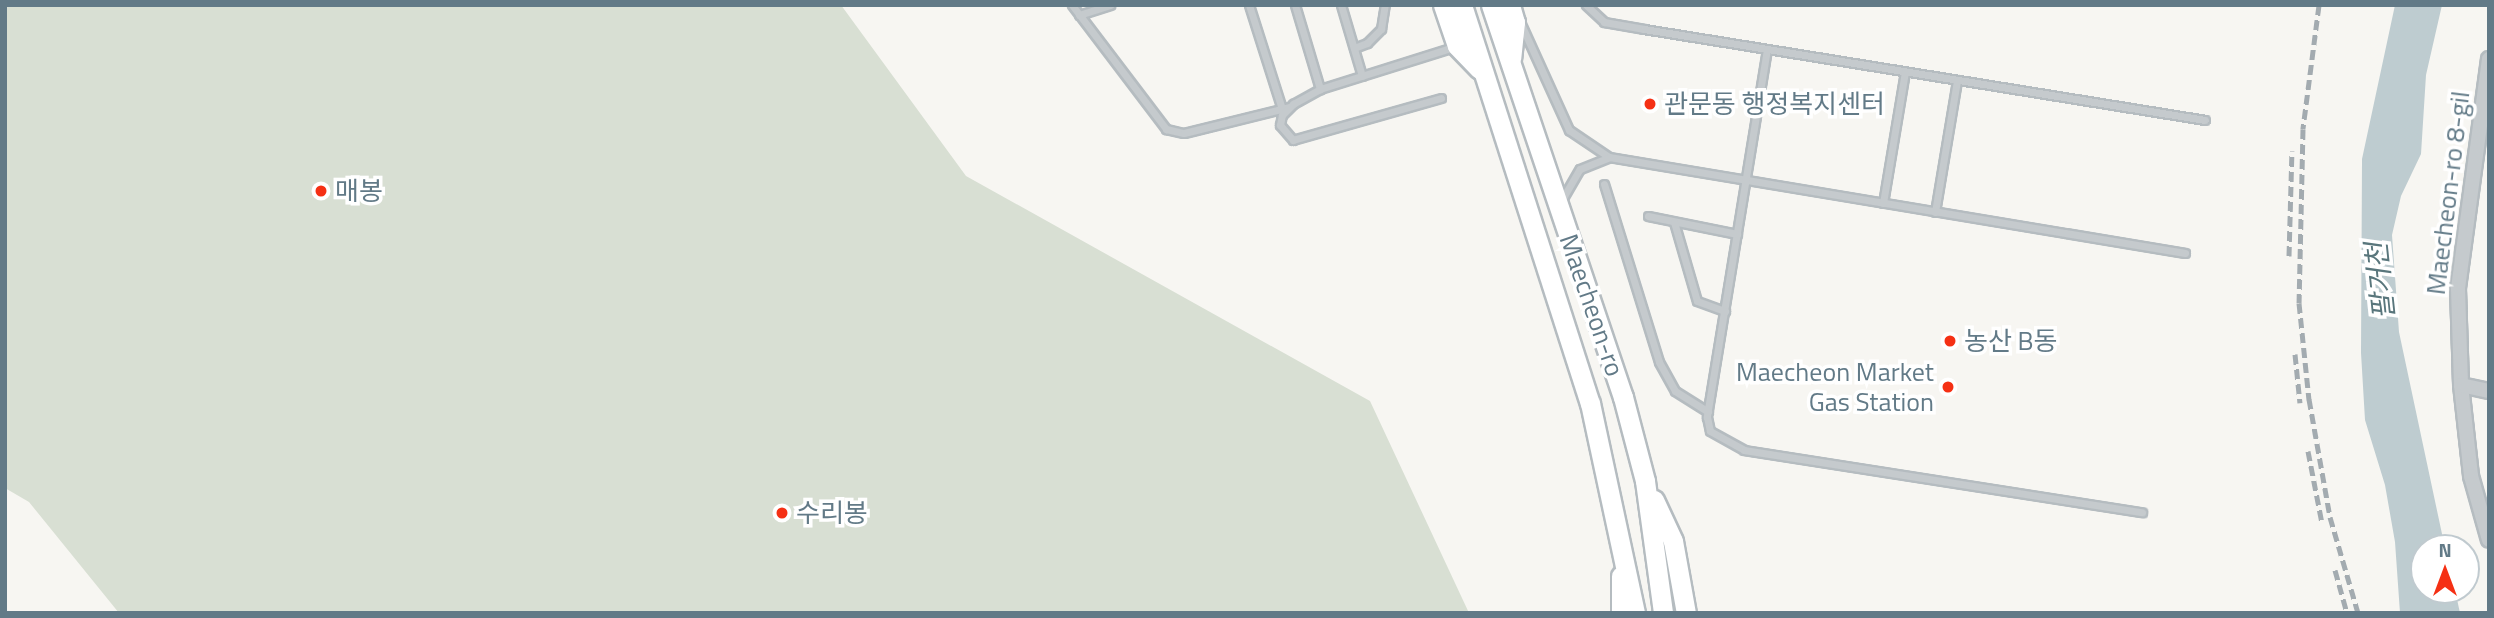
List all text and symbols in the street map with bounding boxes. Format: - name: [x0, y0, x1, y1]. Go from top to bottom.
- place label: 관문동 행정복지센터: [1664, 88, 1885, 120]
- street label: Maecheon-ro 8-gil: [2420, 90, 2476, 296]
- marker: 관문동 행정복지센터: [1642, 96, 1658, 112]
- place label: 매봉: [335, 175, 383, 207]
- marker: 매봉: [313, 183, 329, 199]
- street label: Maecheon-ro: [1553, 230, 1631, 380]
- water label: 팔거천: [2359, 241, 2401, 321]
- place label: 농산 B동: [1964, 325, 2057, 357]
- marker: 농산 B동: [1942, 333, 1958, 349]
- place label: Maecheon Market Gas Station: [1736, 356, 1934, 418]
- marker: Maecheon Market Gas Station: [1940, 379, 1956, 395]
- place label: 수리봉: [796, 497, 868, 529]
- marker: 수리봉: [774, 505, 790, 521]
- north arrow: [2410, 534, 2480, 604]
- text: N: [2438, 535, 2452, 564]

